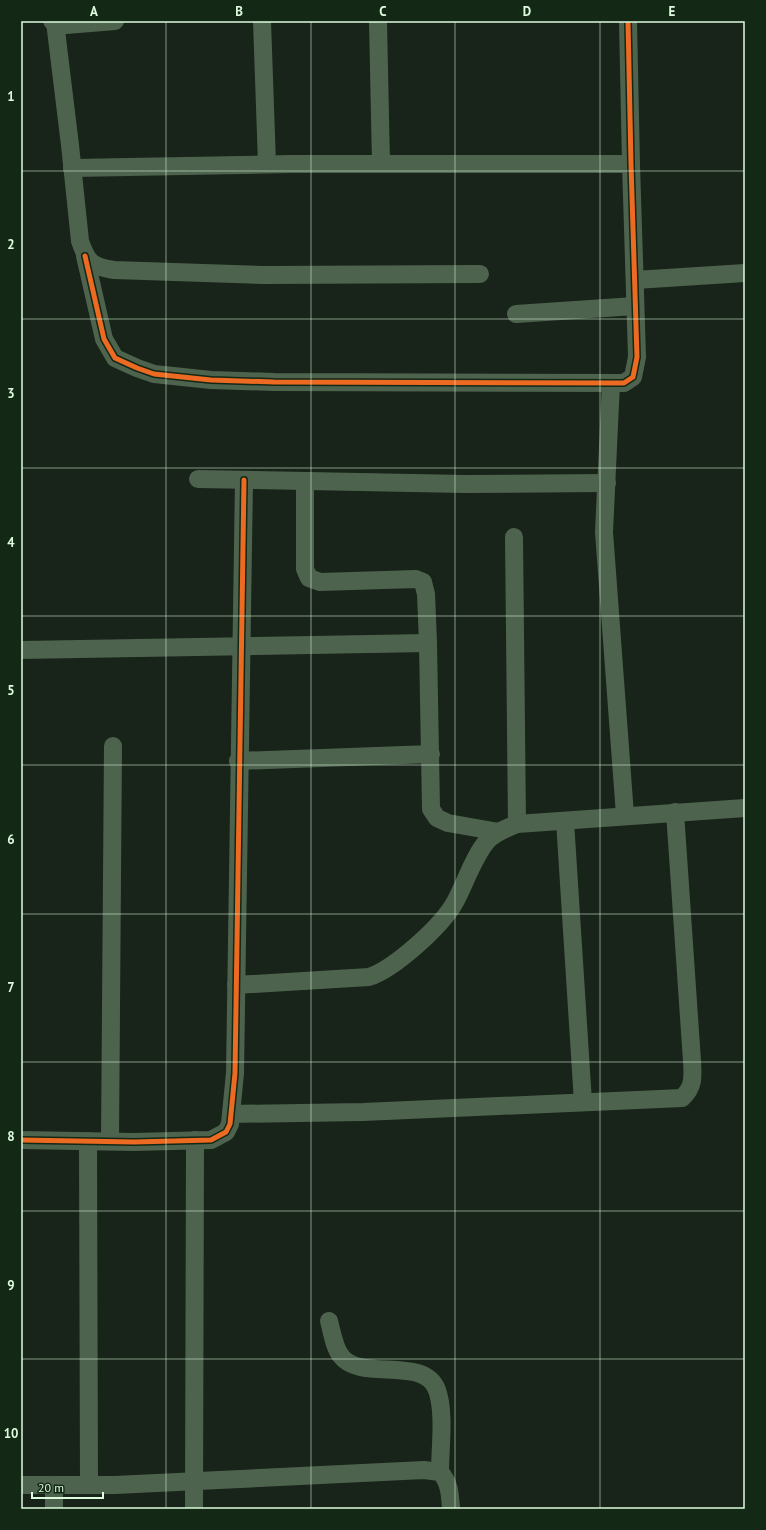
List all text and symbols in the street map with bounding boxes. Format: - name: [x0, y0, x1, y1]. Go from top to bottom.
- text: A: [90, 3, 98, 20]
- text: B: [235, 3, 243, 20]
- text: C: [379, 3, 387, 20]
- text: D: [523, 3, 531, 20]
- text: E: [669, 3, 676, 20]
- text: 1: [7, 88, 15, 105]
- text: 2: [7, 236, 15, 253]
- text: 3: [7, 385, 15, 402]
- text: 4: [7, 534, 15, 551]
- text: 5: [7, 682, 15, 699]
- text: 6: [7, 831, 15, 848]
- text: 7: [7, 979, 15, 996]
- text: 8: [7, 1128, 15, 1145]
- text: 9: [7, 1277, 15, 1294]
- text: 10: [4, 1425, 18, 1442]
- scale bar: [32, 1474, 103, 1500]
- text: 20 m: [38, 1480, 64, 1495]

